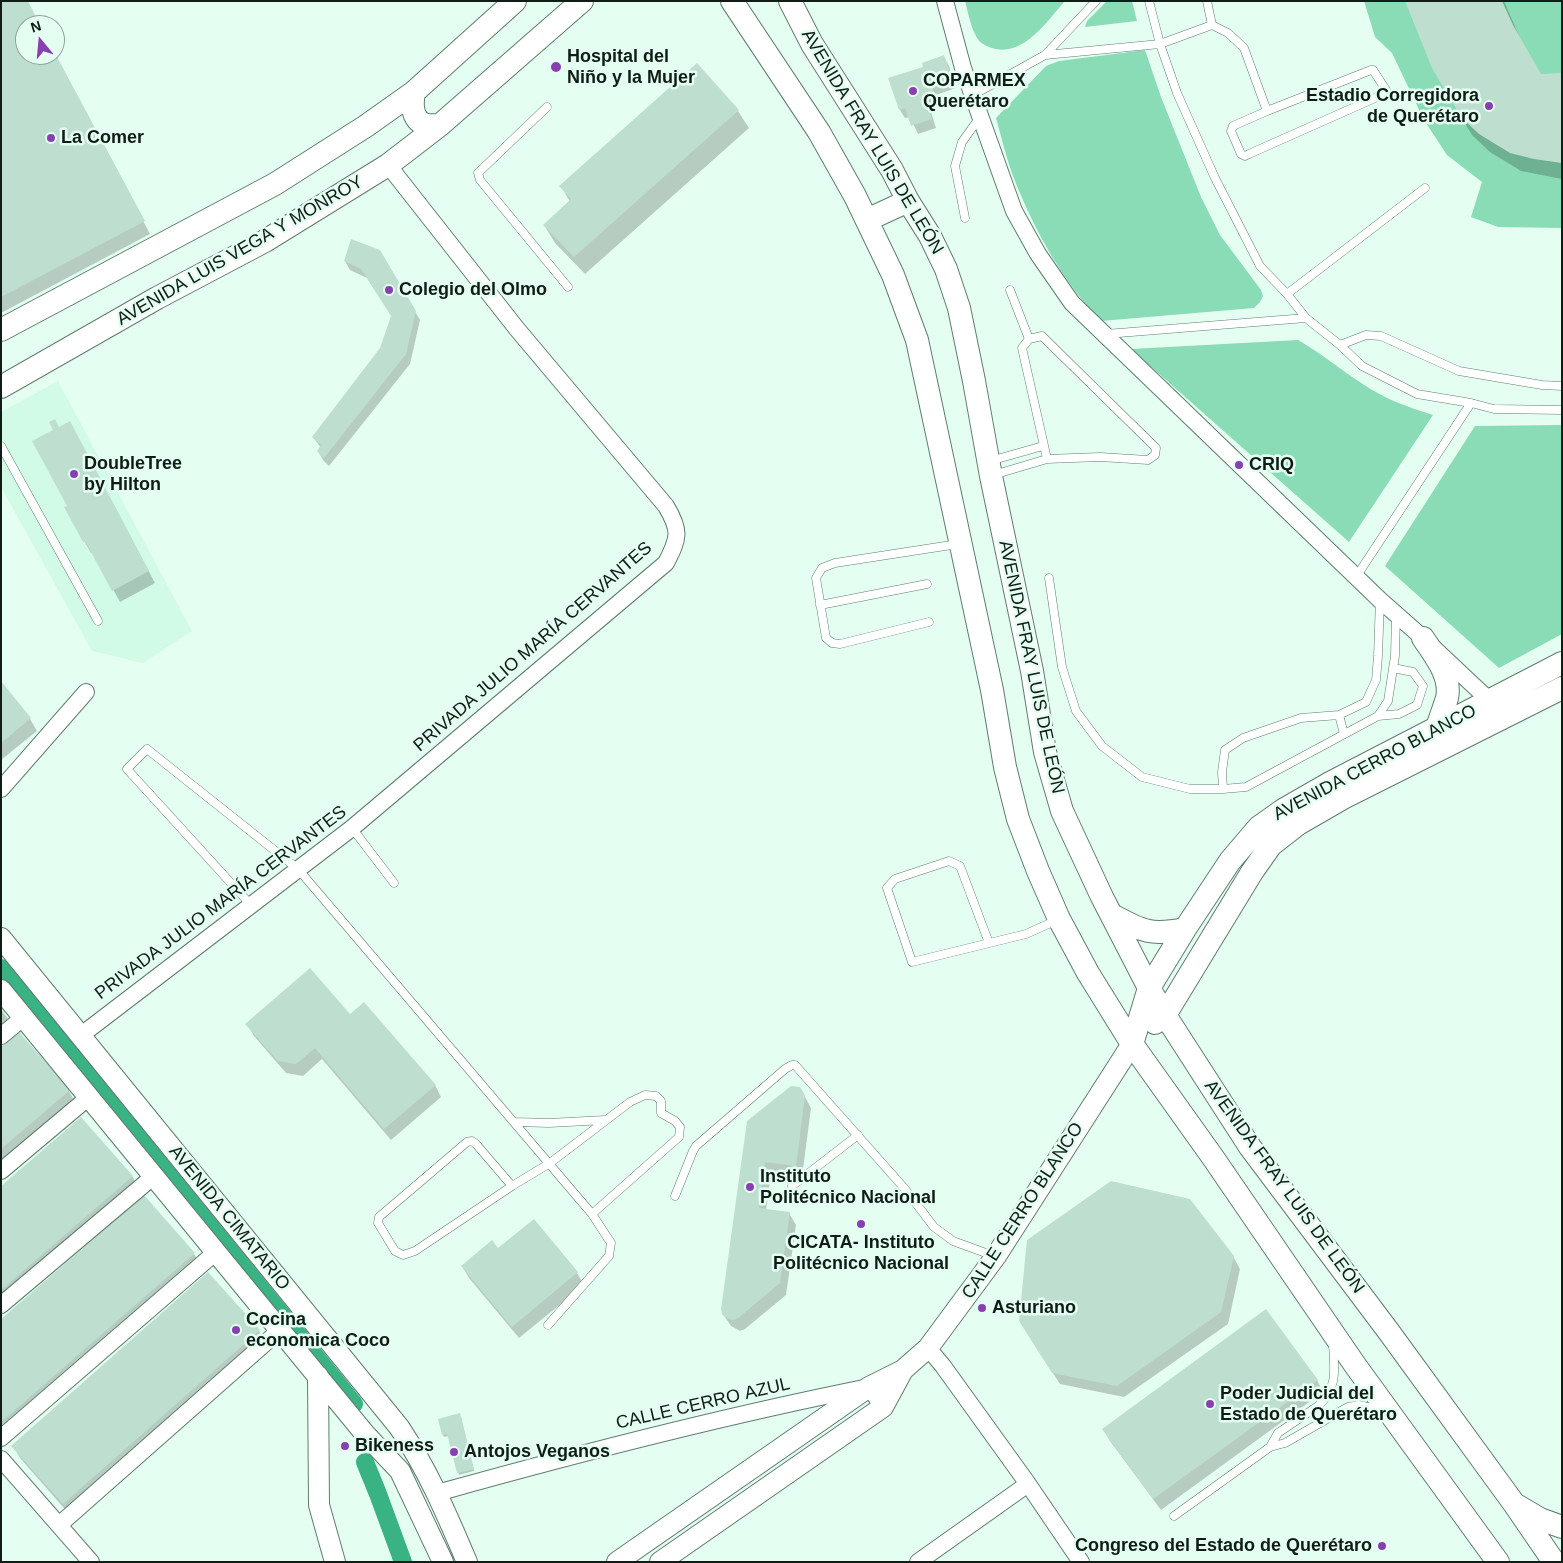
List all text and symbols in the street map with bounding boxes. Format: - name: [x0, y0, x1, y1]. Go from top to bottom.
- north arrow: [15, 15, 65, 65]
- text: N: [29, 17, 43, 36]
- street label: AVENIDA FRAY LUIS DE LEÓN: [796, 26, 948, 258]
- place label: Hospital del Niño y la Mujer: [567, 46, 695, 88]
- marker: Hospital del Niño y la Mujer: [549, 60, 563, 74]
- place label: COPARMEX Querétaro: [923, 70, 1026, 112]
- marker: COPARMEX Querétaro: [907, 85, 919, 97]
- place label: Estadio Corregidora de Querétaro: [1306, 85, 1479, 128]
- marker: Estadio Corregidora de Querétaro: [1483, 100, 1495, 112]
- place label: La Comer: [61, 127, 144, 149]
- marker: La Comer: [45, 132, 57, 144]
- street label: AVENIDA LUIS VEGA Y MONROY: [113, 171, 367, 331]
- place label: Colegio del Olmo: [399, 279, 547, 301]
- marker: Colegio del Olmo: [383, 284, 395, 296]
- place label: DoubleTree by Hilton: [84, 453, 182, 496]
- place label: CRIQ: [1249, 454, 1294, 476]
- marker: CRIQ: [1233, 459, 1245, 471]
- marker: DoubleTree by Hilton: [68, 468, 80, 480]
- street label: PRIVADA JULIO MARÍA CERVANTES: [409, 537, 657, 757]
- street label: AVENIDA FRAY LUIS DE LEÓN: [994, 538, 1068, 796]
- street label: AVENIDA CERRO BLANCO: [1270, 700, 1480, 826]
- street label: PRIVADA JULIO MARÍA CERVANTES: [91, 801, 351, 1005]
- street label: AVENIDA FRAY LUIS DE LEÓN: [1199, 1076, 1369, 1298]
- street label: CALLE CERRO BLANCO: [958, 1119, 1088, 1303]
- street label: AVENIDA CIMATARIO: [164, 1141, 294, 1295]
- place label: Instituto Politécnico Nacional: [760, 1166, 936, 1208]
- marker: Instituto Politécnico Nacional: [744, 1181, 756, 1193]
- marker: CICATA- Instituto Politécnico Nacional: [855, 1218, 867, 1230]
- place label: CICATA- Instituto Politécnico Nacional: [773, 1232, 949, 1274]
- place label: Asturiano: [992, 1297, 1076, 1319]
- marker: Asturiano: [976, 1302, 988, 1314]
- place label: Cocina economica Coco: [246, 1309, 390, 1352]
- marker: Cocina economica Coco: [230, 1324, 242, 1336]
- street label: CALLE CERRO AZUL: [614, 1373, 792, 1435]
- place label: Poder Judicial del Estado de Querétaro: [1220, 1383, 1397, 1426]
- marker: Poder Judicial del Estado de Querétaro: [1204, 1398, 1216, 1410]
- place label: Bikeness: [355, 1435, 434, 1457]
- marker: Bikeness: [339, 1440, 351, 1452]
- place label: Antojos Veganos: [464, 1441, 610, 1463]
- marker: Antojos Veganos: [448, 1446, 460, 1458]
- place label: Congreso del Estado de Querétaro: [1075, 1535, 1372, 1557]
- marker: Congreso del Estado de Querétaro: [1376, 1540, 1388, 1552]

